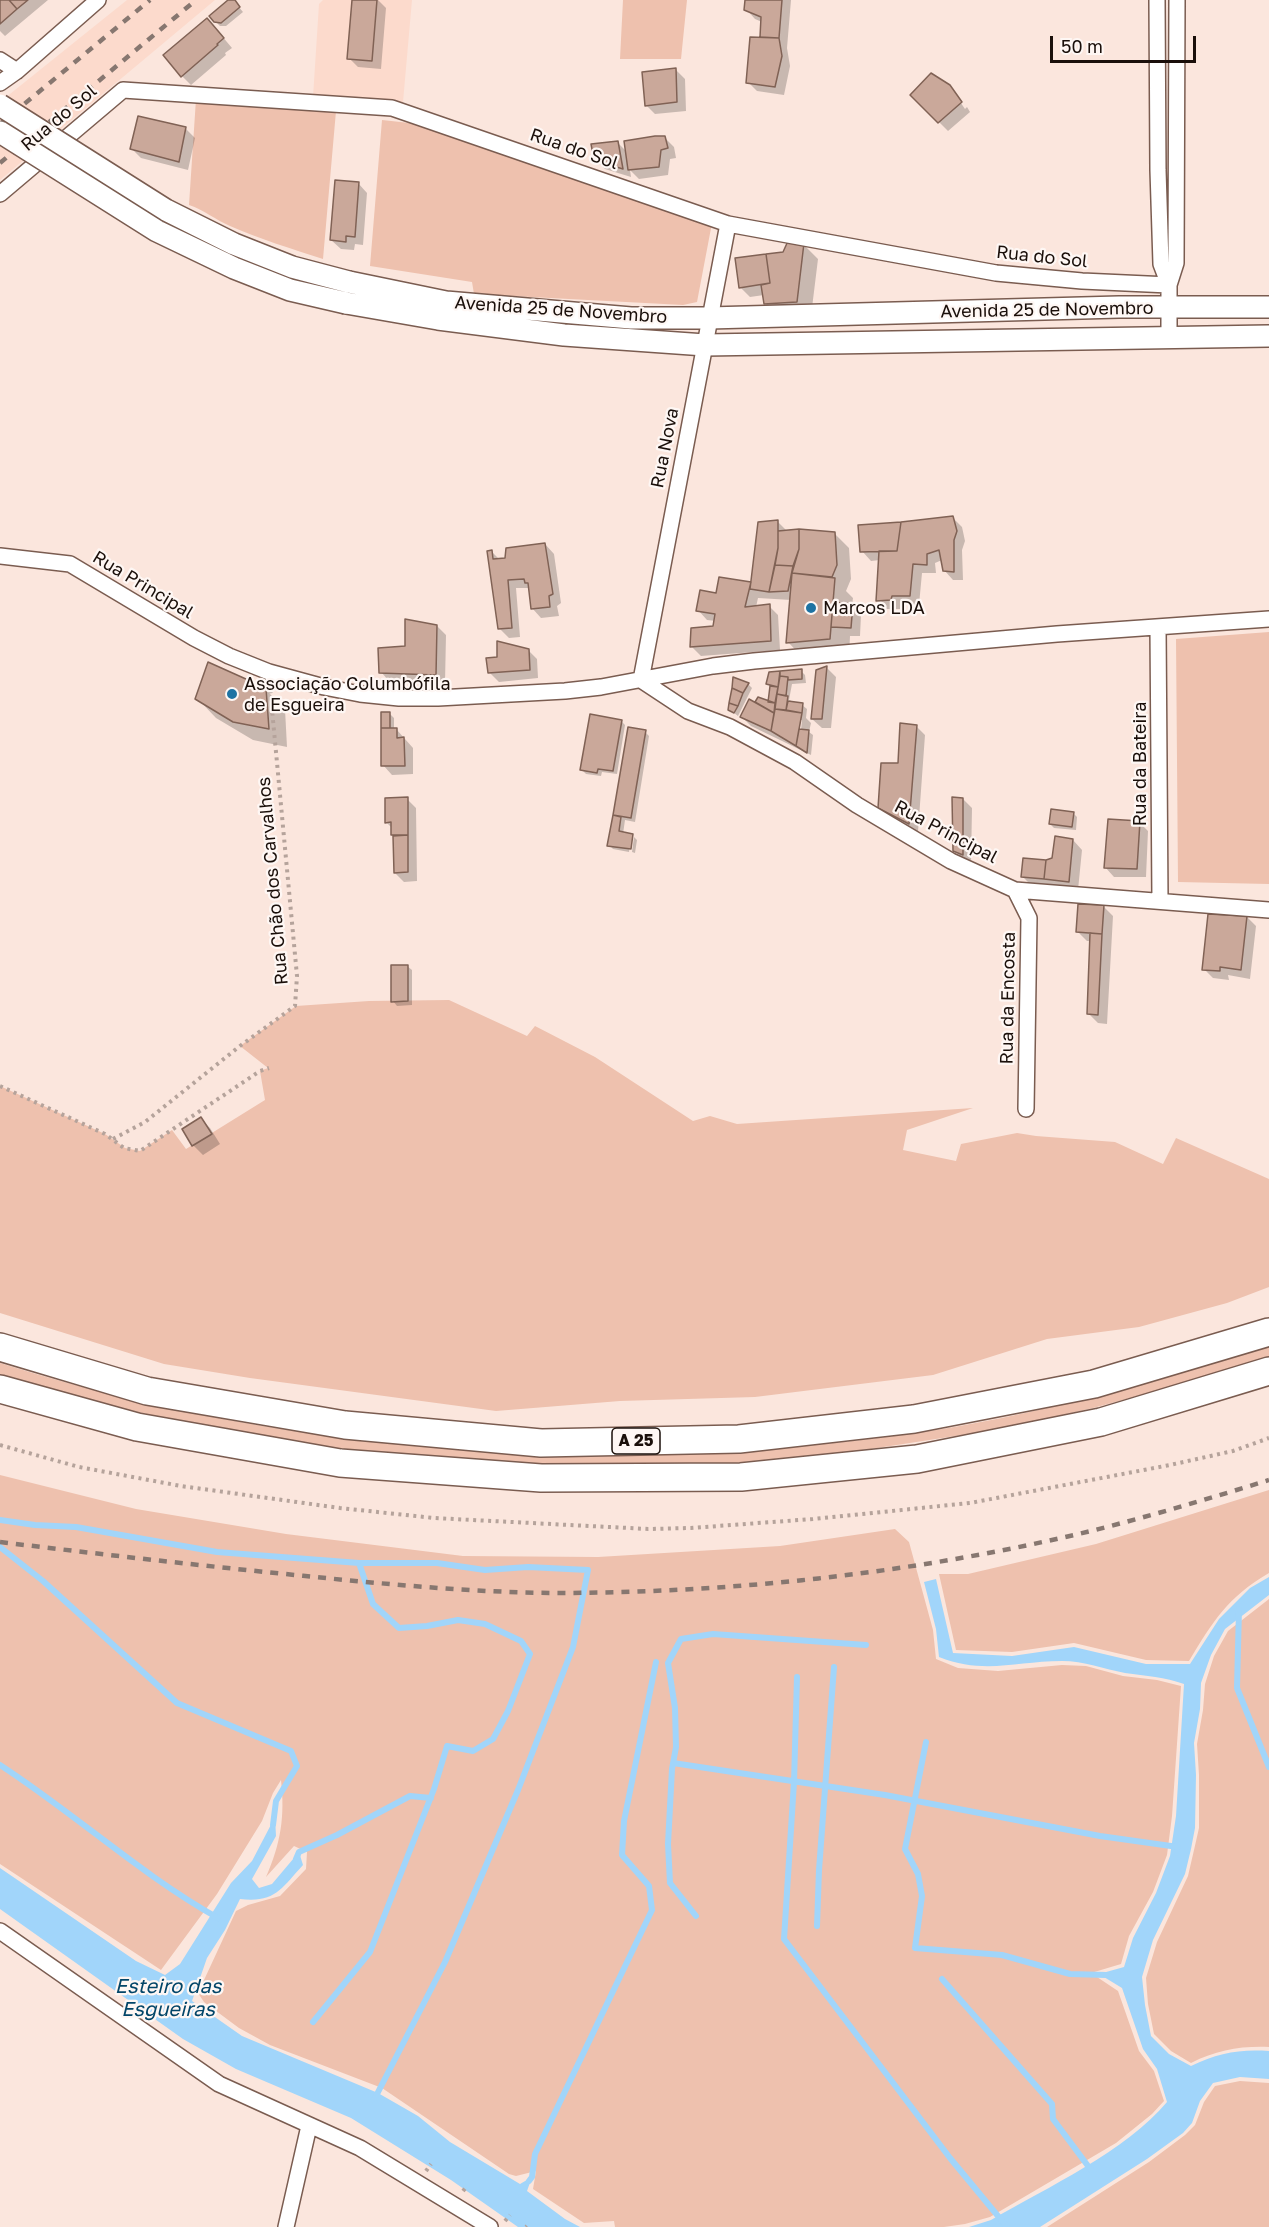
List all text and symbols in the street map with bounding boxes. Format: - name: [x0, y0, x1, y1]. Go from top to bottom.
- scale bar: [1053, 24, 1198, 62]
- text: 50 m: [1061, 35, 1103, 57]
- street label: Rua do Sol: [17, 80, 101, 156]
- street label: Rua do Sol: [527, 124, 621, 174]
- street label: Rua do Sol: [995, 241, 1089, 273]
- street label: Avenida 25 de Novembro: [454, 292, 668, 328]
- street label: Avenida 25 de Novembro: [940, 297, 1154, 323]
- street label: Rua Nova: [647, 406, 683, 490]
- street label: Rua Principal: [89, 546, 197, 624]
- place label: Marcos LDA: [823, 597, 925, 619]
- marker: Marcos LDA: [804, 601, 818, 615]
- place label: Associação Columbófila de Esgueira: [244, 673, 451, 716]
- marker: Associação Columbófila de Esgueira: [225, 687, 239, 701]
- street label: Rua da Bateira: [1129, 702, 1151, 826]
- street label: Rua Chão dos Carvalhos: [253, 776, 293, 986]
- street label: Rua Principal: [891, 796, 1001, 868]
- street label: Rua da Encosta: [996, 931, 1020, 1065]
- road number: A 25: [612, 1428, 660, 1454]
- water label: Esteiro das Esgueiras: [115, 1975, 221, 2022]

